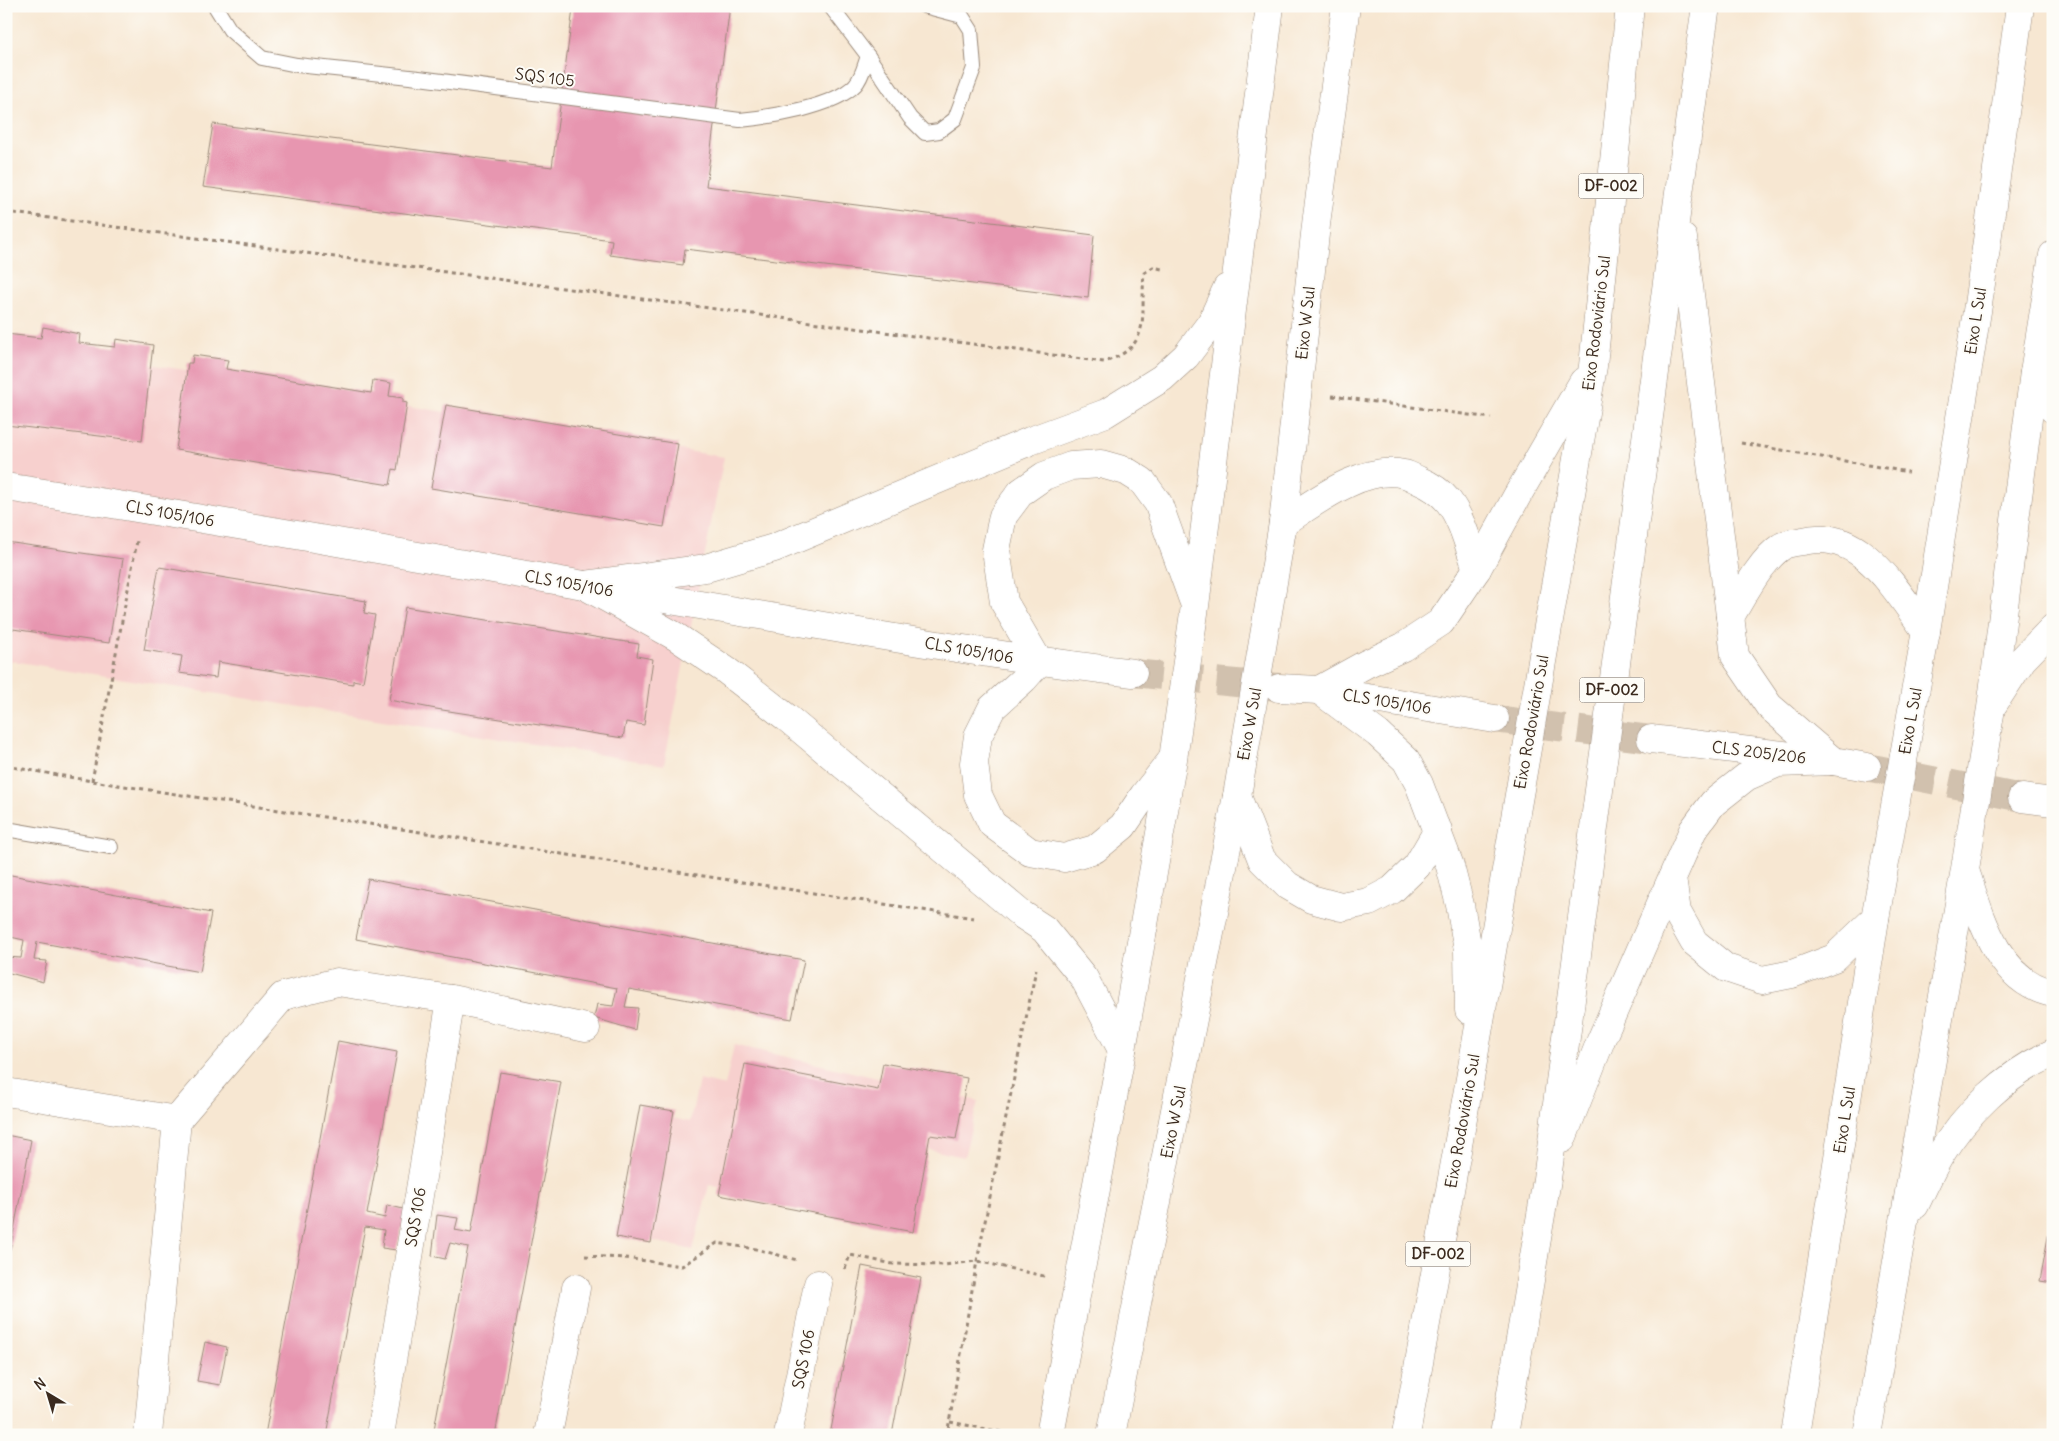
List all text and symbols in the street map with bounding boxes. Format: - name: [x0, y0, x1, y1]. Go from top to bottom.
- street label: SQS 105: [514, 63, 576, 91]
- road number: DF-002: [1578, 174, 1644, 198]
- street label: Eixo Rodoviário Sul: [1578, 254, 1614, 392]
- street label: Eixo W Sul: [1291, 285, 1319, 361]
- street label: Eixo L Sul: [1960, 286, 1990, 356]
- street label: CLS 105/106: [124, 495, 216, 531]
- street label: CLS 105/106: [523, 565, 615, 601]
- street label: CLS 105/106: [923, 632, 1015, 668]
- street label: Eixo Rodoviário Sul: [1509, 653, 1553, 791]
- road number: DF-002: [1580, 678, 1644, 702]
- street label: CLS 105/106: [1341, 684, 1433, 718]
- street label: Eixo W Sul: [1233, 686, 1265, 762]
- street label: Eixo L Sul: [1894, 686, 1926, 756]
- street label: CLS 205/206: [1711, 736, 1807, 768]
- street label: Eixo Rodoviário Sul: [1440, 1052, 1484, 1190]
- street label: Eixo W Sul: [1156, 1084, 1190, 1160]
- street label: Eixo L Sul: [1829, 1085, 1859, 1155]
- street label: SQS 106: [400, 1186, 430, 1248]
- road number: DF-002: [1406, 1242, 1470, 1266]
- street label: SQS 106: [787, 1328, 819, 1390]
- north arrow: [22, 1368, 72, 1418]
- text: N: [31, 1374, 49, 1394]

